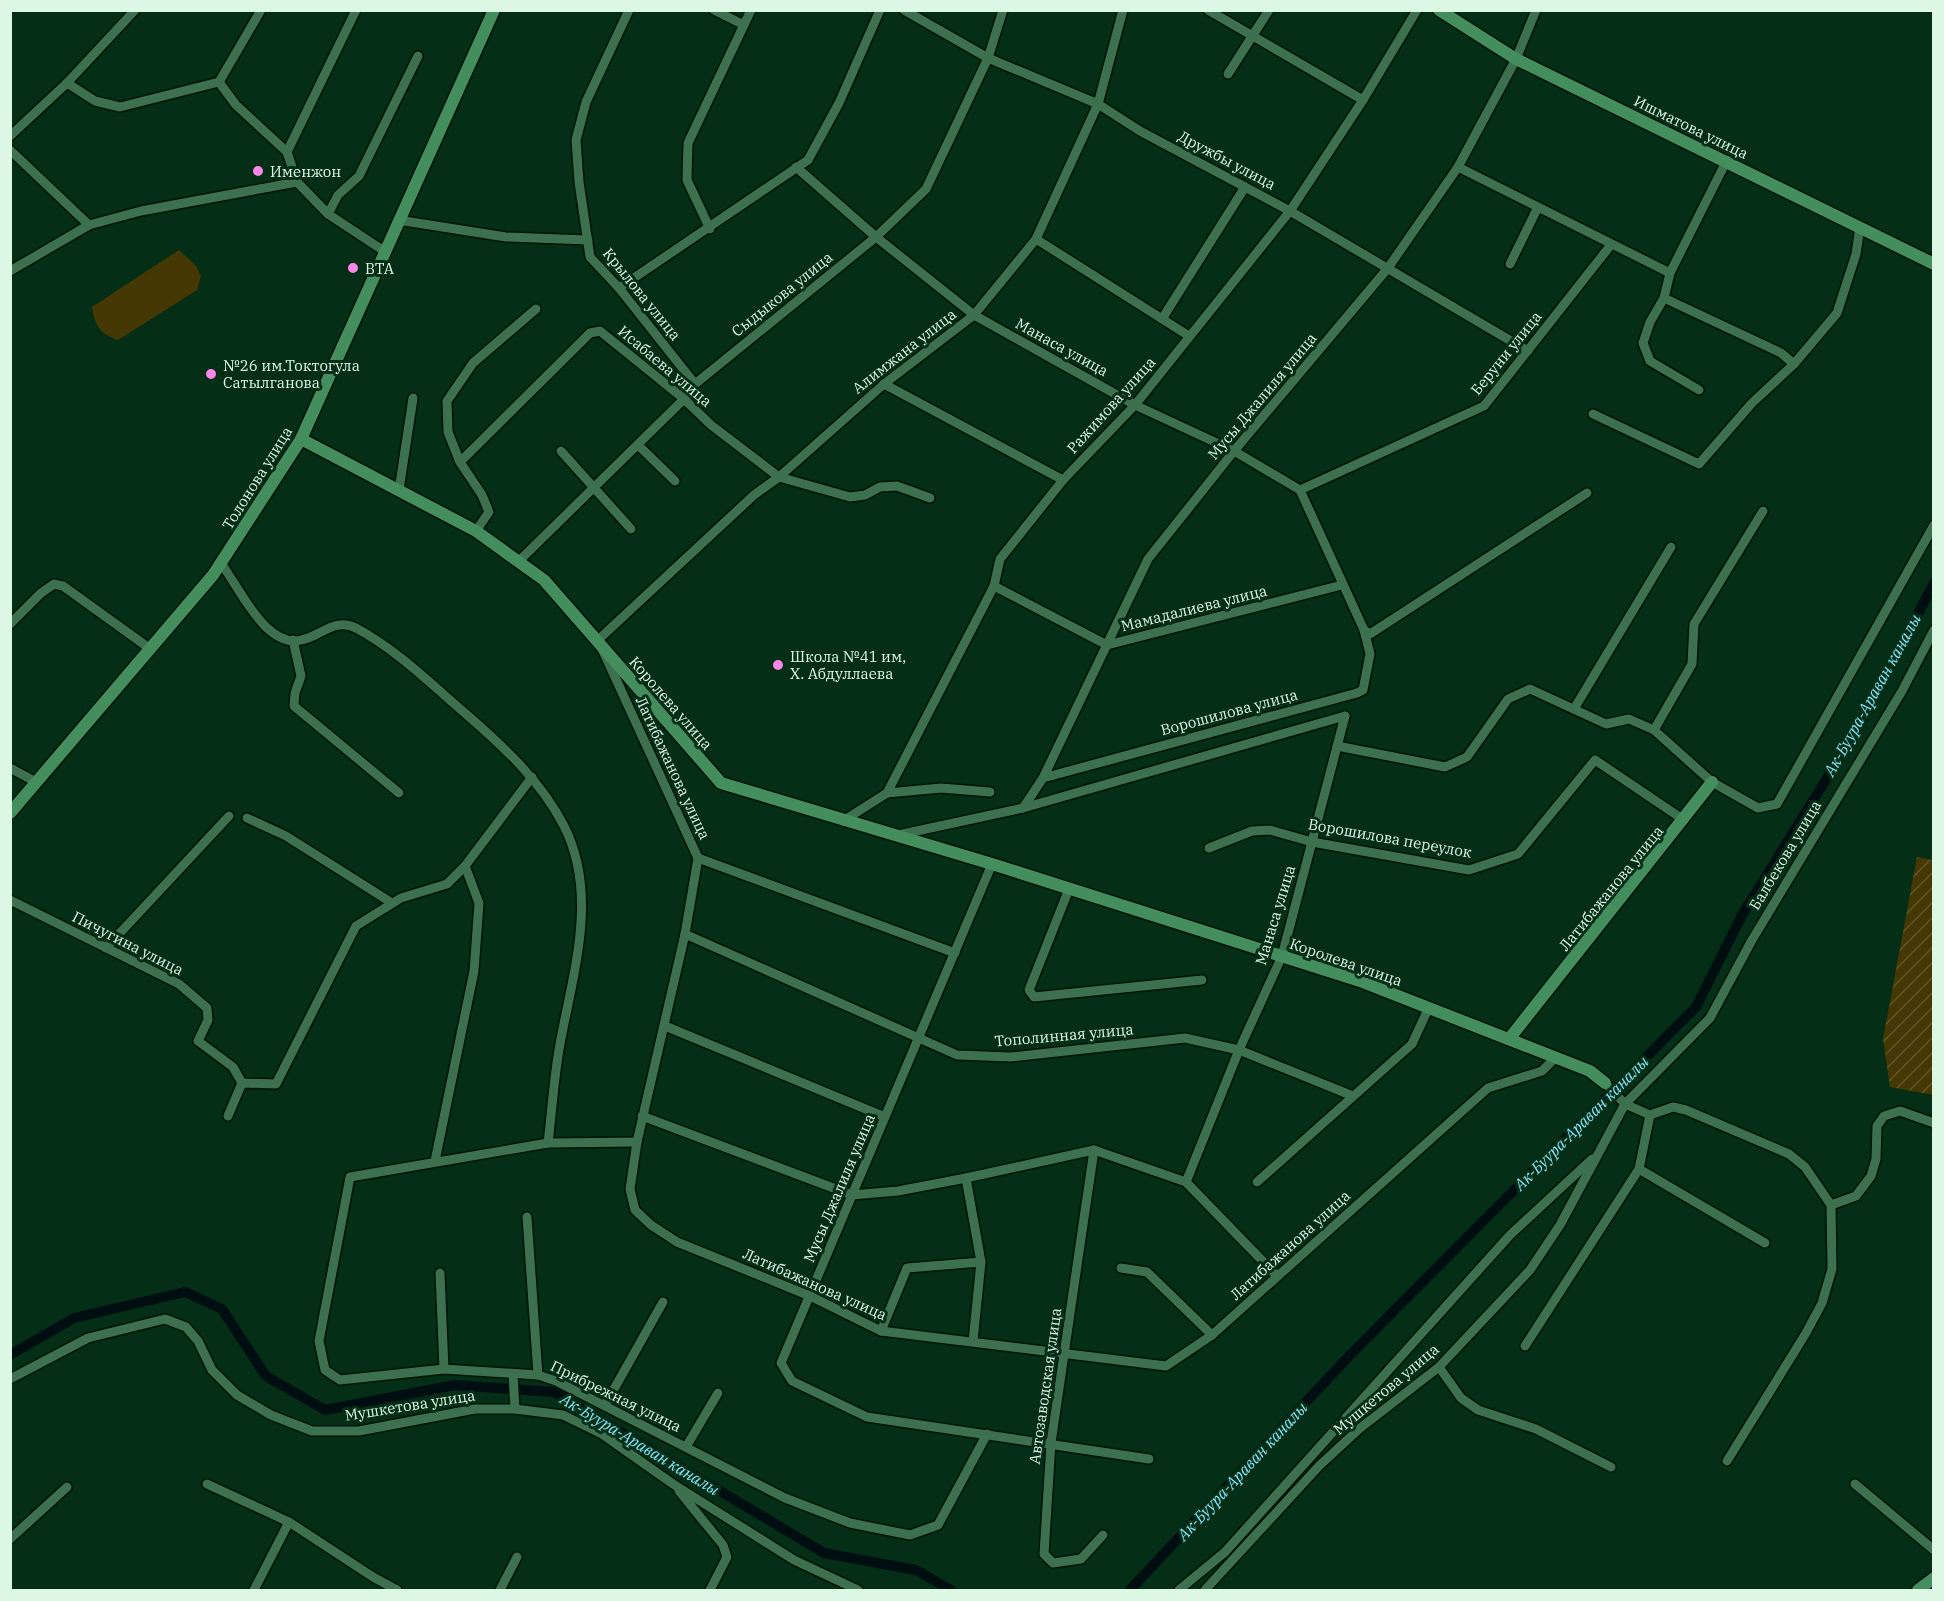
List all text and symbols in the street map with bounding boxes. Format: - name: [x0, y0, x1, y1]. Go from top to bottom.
- street label: Ишматова улица: [1631, 91, 1751, 163]
- street label: Дружбы улица: [1175, 126, 1279, 194]
- place label: Именжон: [270, 162, 341, 181]
- marker: Именжон: [251, 164, 265, 178]
- street label: Крылова улица: [599, 244, 685, 344]
- street label: Сыдыкова улица: [728, 247, 836, 341]
- place label: BTA: [365, 259, 395, 278]
- marker: BTA: [346, 261, 360, 275]
- street label: Алимжана улица: [848, 304, 960, 398]
- street label: Беруни улица: [1466, 307, 1546, 399]
- street label: Манаса улица: [1012, 314, 1112, 380]
- street label: Исабаева улица: [614, 321, 716, 411]
- street label: Мусы Джалиля улица: [1203, 329, 1321, 463]
- street label: Ражимова улица: [1063, 353, 1159, 457]
- place label: №26 им.Токтогула Сатылганова: [223, 356, 360, 392]
- marker: №26 им.Токтогула Сатылганова: [204, 367, 218, 381]
- street label: Толонова улица: [218, 423, 296, 533]
- street label: Мамадалиева улица: [1119, 581, 1269, 635]
- water label: Ак-Буура-Араван каналы: [1819, 610, 1925, 780]
- place label: Школа №41 им, Х. Абдуллаева: [790, 647, 906, 683]
- street label: Королева улица: [625, 652, 717, 754]
- marker: Школа №41 им, Х. Абдуллаева: [771, 658, 785, 672]
- street label: Ворошилова улица: [1158, 685, 1300, 739]
- street label: Латибажанова улица: [632, 694, 714, 842]
- street label: Балбекова улица: [1745, 797, 1825, 913]
- street label: Ворошилова переулок: [1307, 814, 1474, 862]
- street label: Латибажанова улица: [1555, 822, 1667, 954]
- street label: Манаса улица: [1251, 863, 1299, 967]
- street label: Пичугина улица: [69, 907, 187, 979]
- street label: Королева улица: [1287, 934, 1405, 990]
- street label: Тополинная улица: [994, 1019, 1134, 1051]
- water label: Ак-Буура-Араван каналы: [1509, 1051, 1653, 1195]
- street label: Мусы Джалиля улица: [799, 1111, 879, 1265]
- street label: Латибажанова улица: [1226, 1186, 1354, 1304]
- street label: Латибажанова улица: [740, 1244, 890, 1324]
- street label: Автозаводская улица: [1025, 1307, 1065, 1465]
- street label: Мушкетова улица: [1329, 1339, 1443, 1439]
- street label: Прибрежная улица: [548, 1356, 684, 1436]
- street label: Мушкетова улица: [343, 1385, 477, 1425]
- water label: Ак-Буура-Араван каналы: [556, 1388, 724, 1500]
- water label: Ак-Буура-Араван каналы: [1172, 1397, 1312, 1545]

